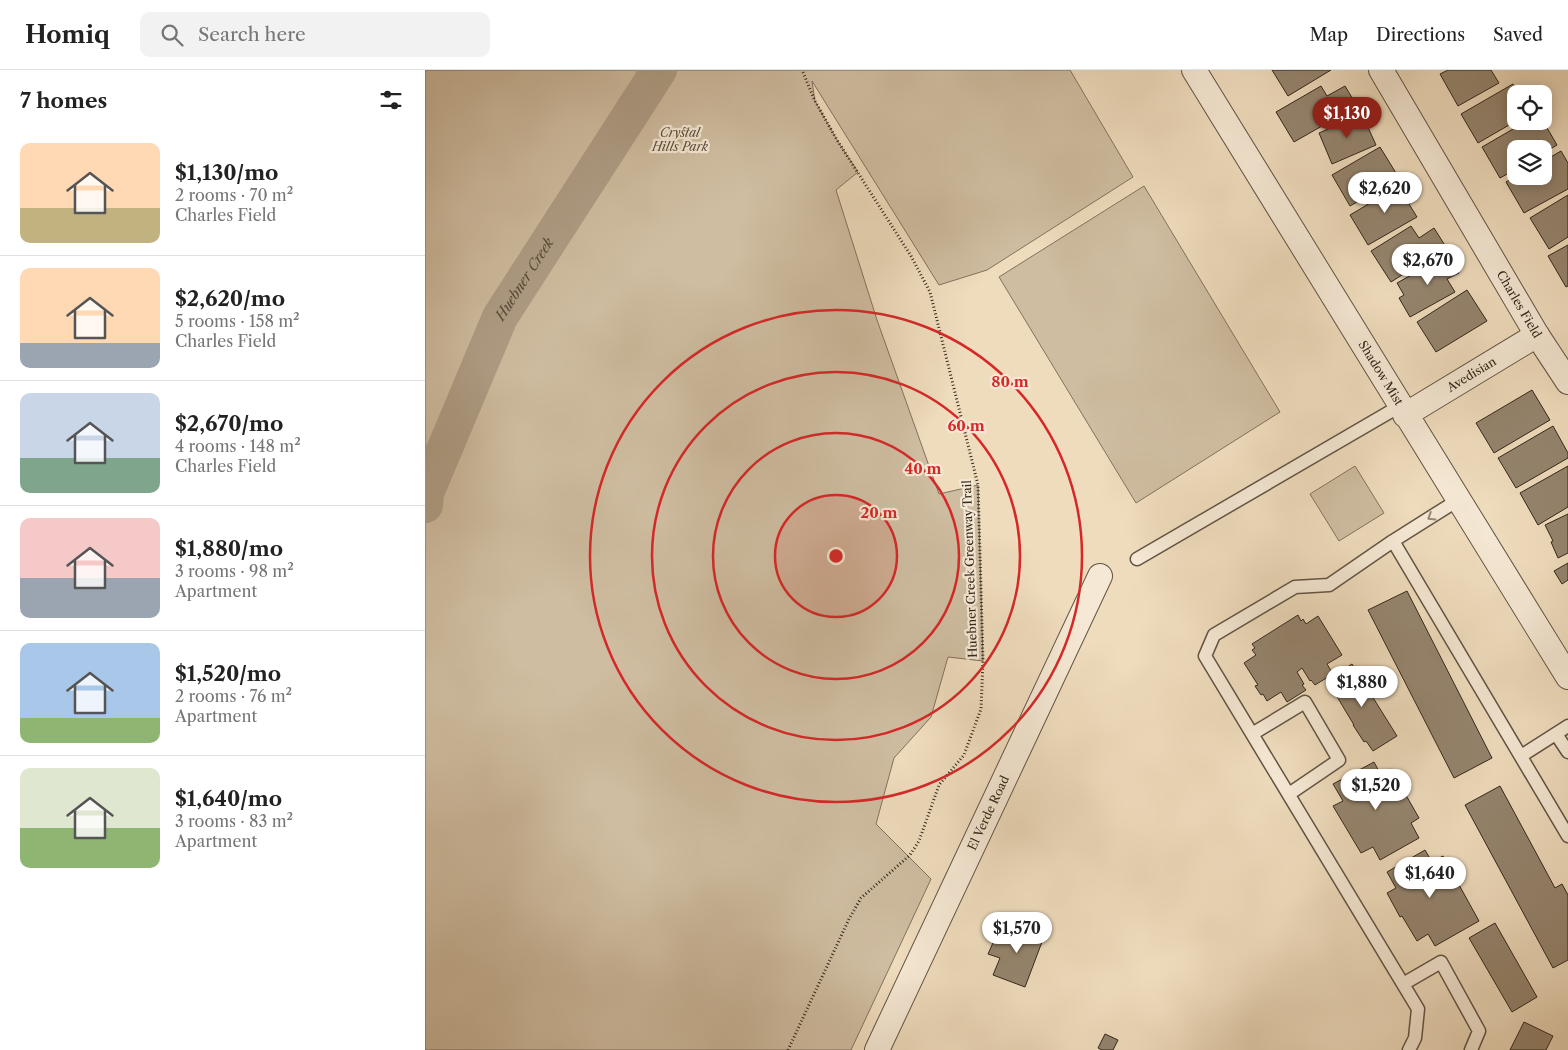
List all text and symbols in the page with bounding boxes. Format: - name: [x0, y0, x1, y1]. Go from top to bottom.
- search box: [140, 12, 490, 57]
- text: Homiq: [25, 20, 110, 49]
- icon: search: [158, 21, 186, 49]
- text: Search here: [198, 23, 306, 46]
- text: Map: [1309, 24, 1348, 46]
- text: Directions: [1376, 24, 1465, 46]
- text: Saved: [1493, 24, 1543, 46]
- map controls: [1507, 85, 1552, 185]
- button: locate: [1507, 85, 1552, 130]
- icon: filters: [377, 86, 405, 114]
- text: 7 homes: [20, 88, 107, 113]
- pin: $1,130: [1306, 97, 1388, 139]
- text: $1,130: [1324, 103, 1370, 123]
- park label: Crystal Hills Park: [651, 125, 709, 154]
- button: layers: [1507, 140, 1552, 185]
- text: $1,130/mo: [175, 160, 278, 185]
- icon: home: [60, 163, 120, 223]
- pin: $2,620: [1344, 172, 1426, 214]
- text: $2,620: [1359, 178, 1411, 198]
- text: 2 rooms · 70 m²: [175, 185, 293, 205]
- text: Charles Field: [175, 205, 276, 225]
- water label: Huebner Creek: [491, 234, 558, 325]
- pin: $2,670: [1387, 244, 1469, 286]
- text: $2,670: [1403, 250, 1453, 270]
- street label: Charles Field: [1494, 268, 1546, 341]
- text: $2,620/mo: [175, 286, 285, 311]
- icon: home: [60, 288, 120, 348]
- text: 5 rooms · 158 m²: [175, 311, 300, 331]
- text: Charles Field: [175, 331, 276, 351]
- street label: Shadow Mist: [1356, 338, 1407, 409]
- street label: Avedisian: [1443, 353, 1499, 395]
- text: 80 m: [991, 372, 1029, 391]
- text: $2,670/mo: [175, 411, 283, 436]
- icon: home: [60, 413, 120, 473]
- text: 60 m: [947, 416, 985, 435]
- text: 4 rooms · 148 m²: [175, 436, 301, 456]
- text: Charles Field: [175, 456, 276, 476]
- text: 40 m: [904, 459, 942, 478]
- street label: Huebner Creek Greenway Trail: [959, 479, 980, 658]
- text: 20 m: [860, 503, 898, 522]
- one-way arrow: [1427, 511, 1436, 520]
- text: $1,880/mo: [175, 536, 283, 561]
- icon: home: [60, 538, 120, 598]
- centre of rings: [827, 547, 845, 565]
- text: 3 rooms · 98 m²: [175, 561, 294, 581]
- text: Apartment: [175, 581, 257, 601]
- text: $1,520/mo: [175, 661, 281, 686]
- icon: home: [60, 663, 120, 723]
- pin: $1,880: [1321, 666, 1403, 708]
- text: $1,880: [1337, 672, 1387, 692]
- text: 2 rooms · 76 m²: [175, 686, 292, 706]
- text: Apartment: [175, 706, 257, 726]
- pin: $1,520: [1335, 768, 1417, 811]
- street label: El Verde Road: [964, 772, 1012, 852]
- text: $1,520: [1351, 775, 1401, 795]
- text: $1,640/mo: [175, 786, 282, 811]
- icon: home: [60, 788, 120, 848]
- text: 3 rooms · 83 m²: [175, 811, 293, 831]
- text: Apartment: [175, 831, 257, 851]
- pin: $1,640: [1389, 856, 1471, 899]
- text: $1,640: [1405, 863, 1455, 883]
- pin: $1,570: [976, 912, 1058, 954]
- text: $1,570: [993, 918, 1041, 938]

